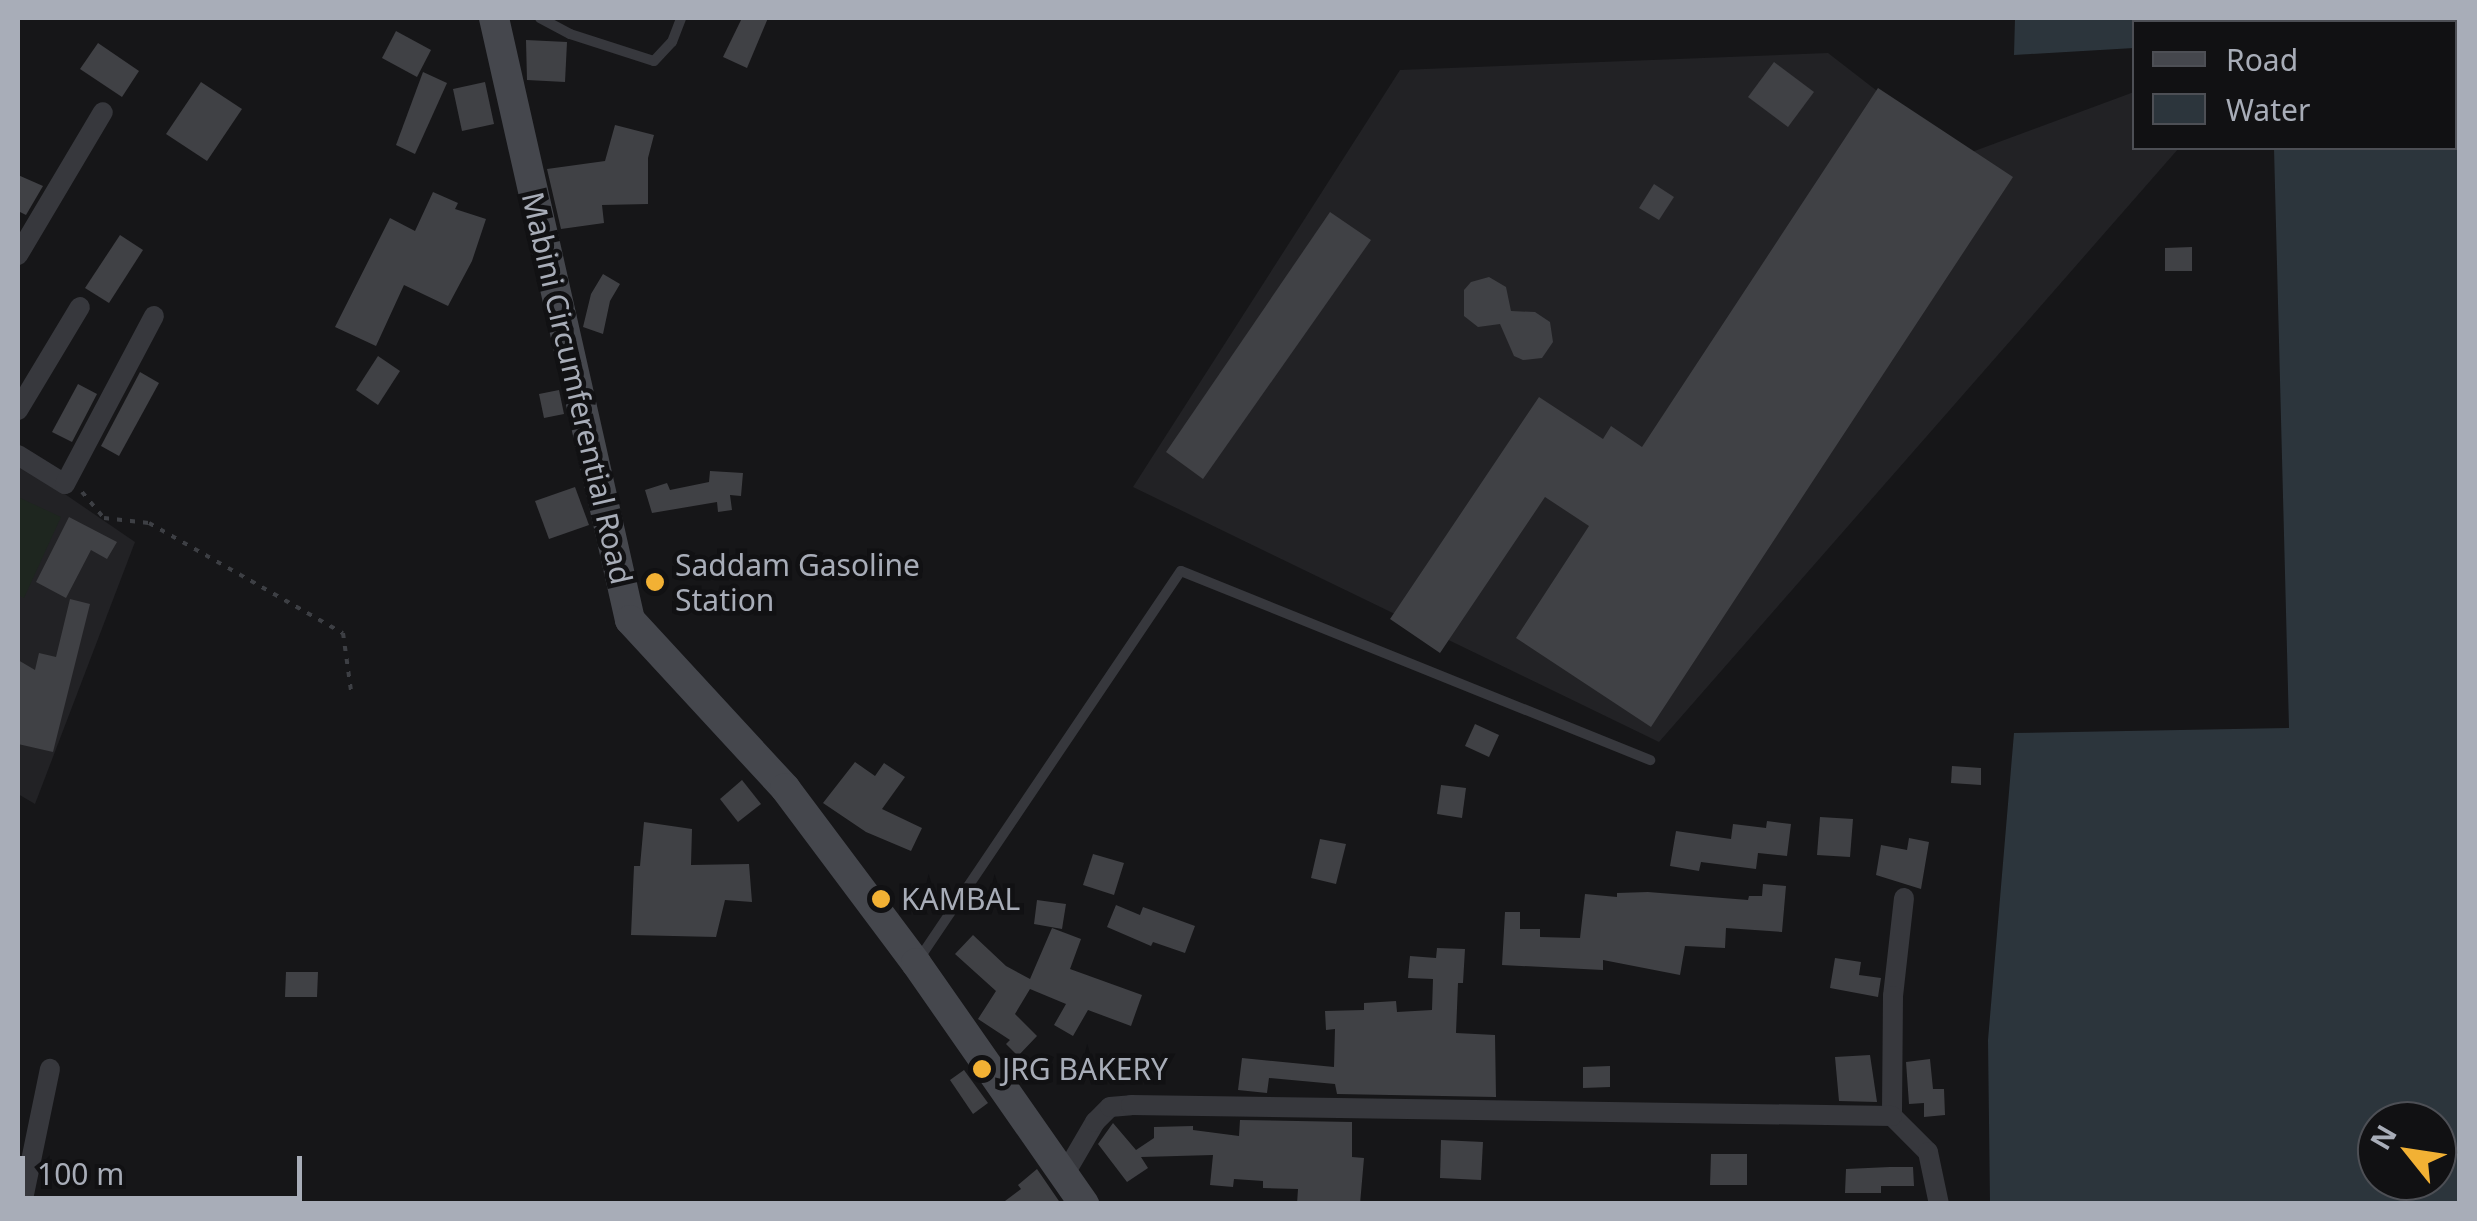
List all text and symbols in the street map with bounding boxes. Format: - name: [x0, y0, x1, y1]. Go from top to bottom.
- legend: [2132, 20, 2457, 150]
- text: Road: [2226, 39, 2298, 80]
- text: Water: [2226, 89, 2310, 130]
- street label: Mabini Circumferential Road: [514, 188, 640, 588]
- place label: Saddam Gasoline Station: [675, 547, 920, 618]
- marker: Saddam Gasoline Station: [644, 571, 666, 593]
- place label: KAMBAL: [901, 881, 1020, 917]
- marker: KAMBAL: [870, 888, 892, 910]
- place label: JRG BAKERY: [1002, 1051, 1168, 1087]
- marker: JRG BAKERY: [971, 1058, 993, 1080]
- north arrow: [2357, 1101, 2457, 1201]
- text: N: [2361, 1118, 2405, 1156]
- scale bar: [25, 1136, 308, 1198]
- text: 100 m: [37, 1153, 124, 1194]

